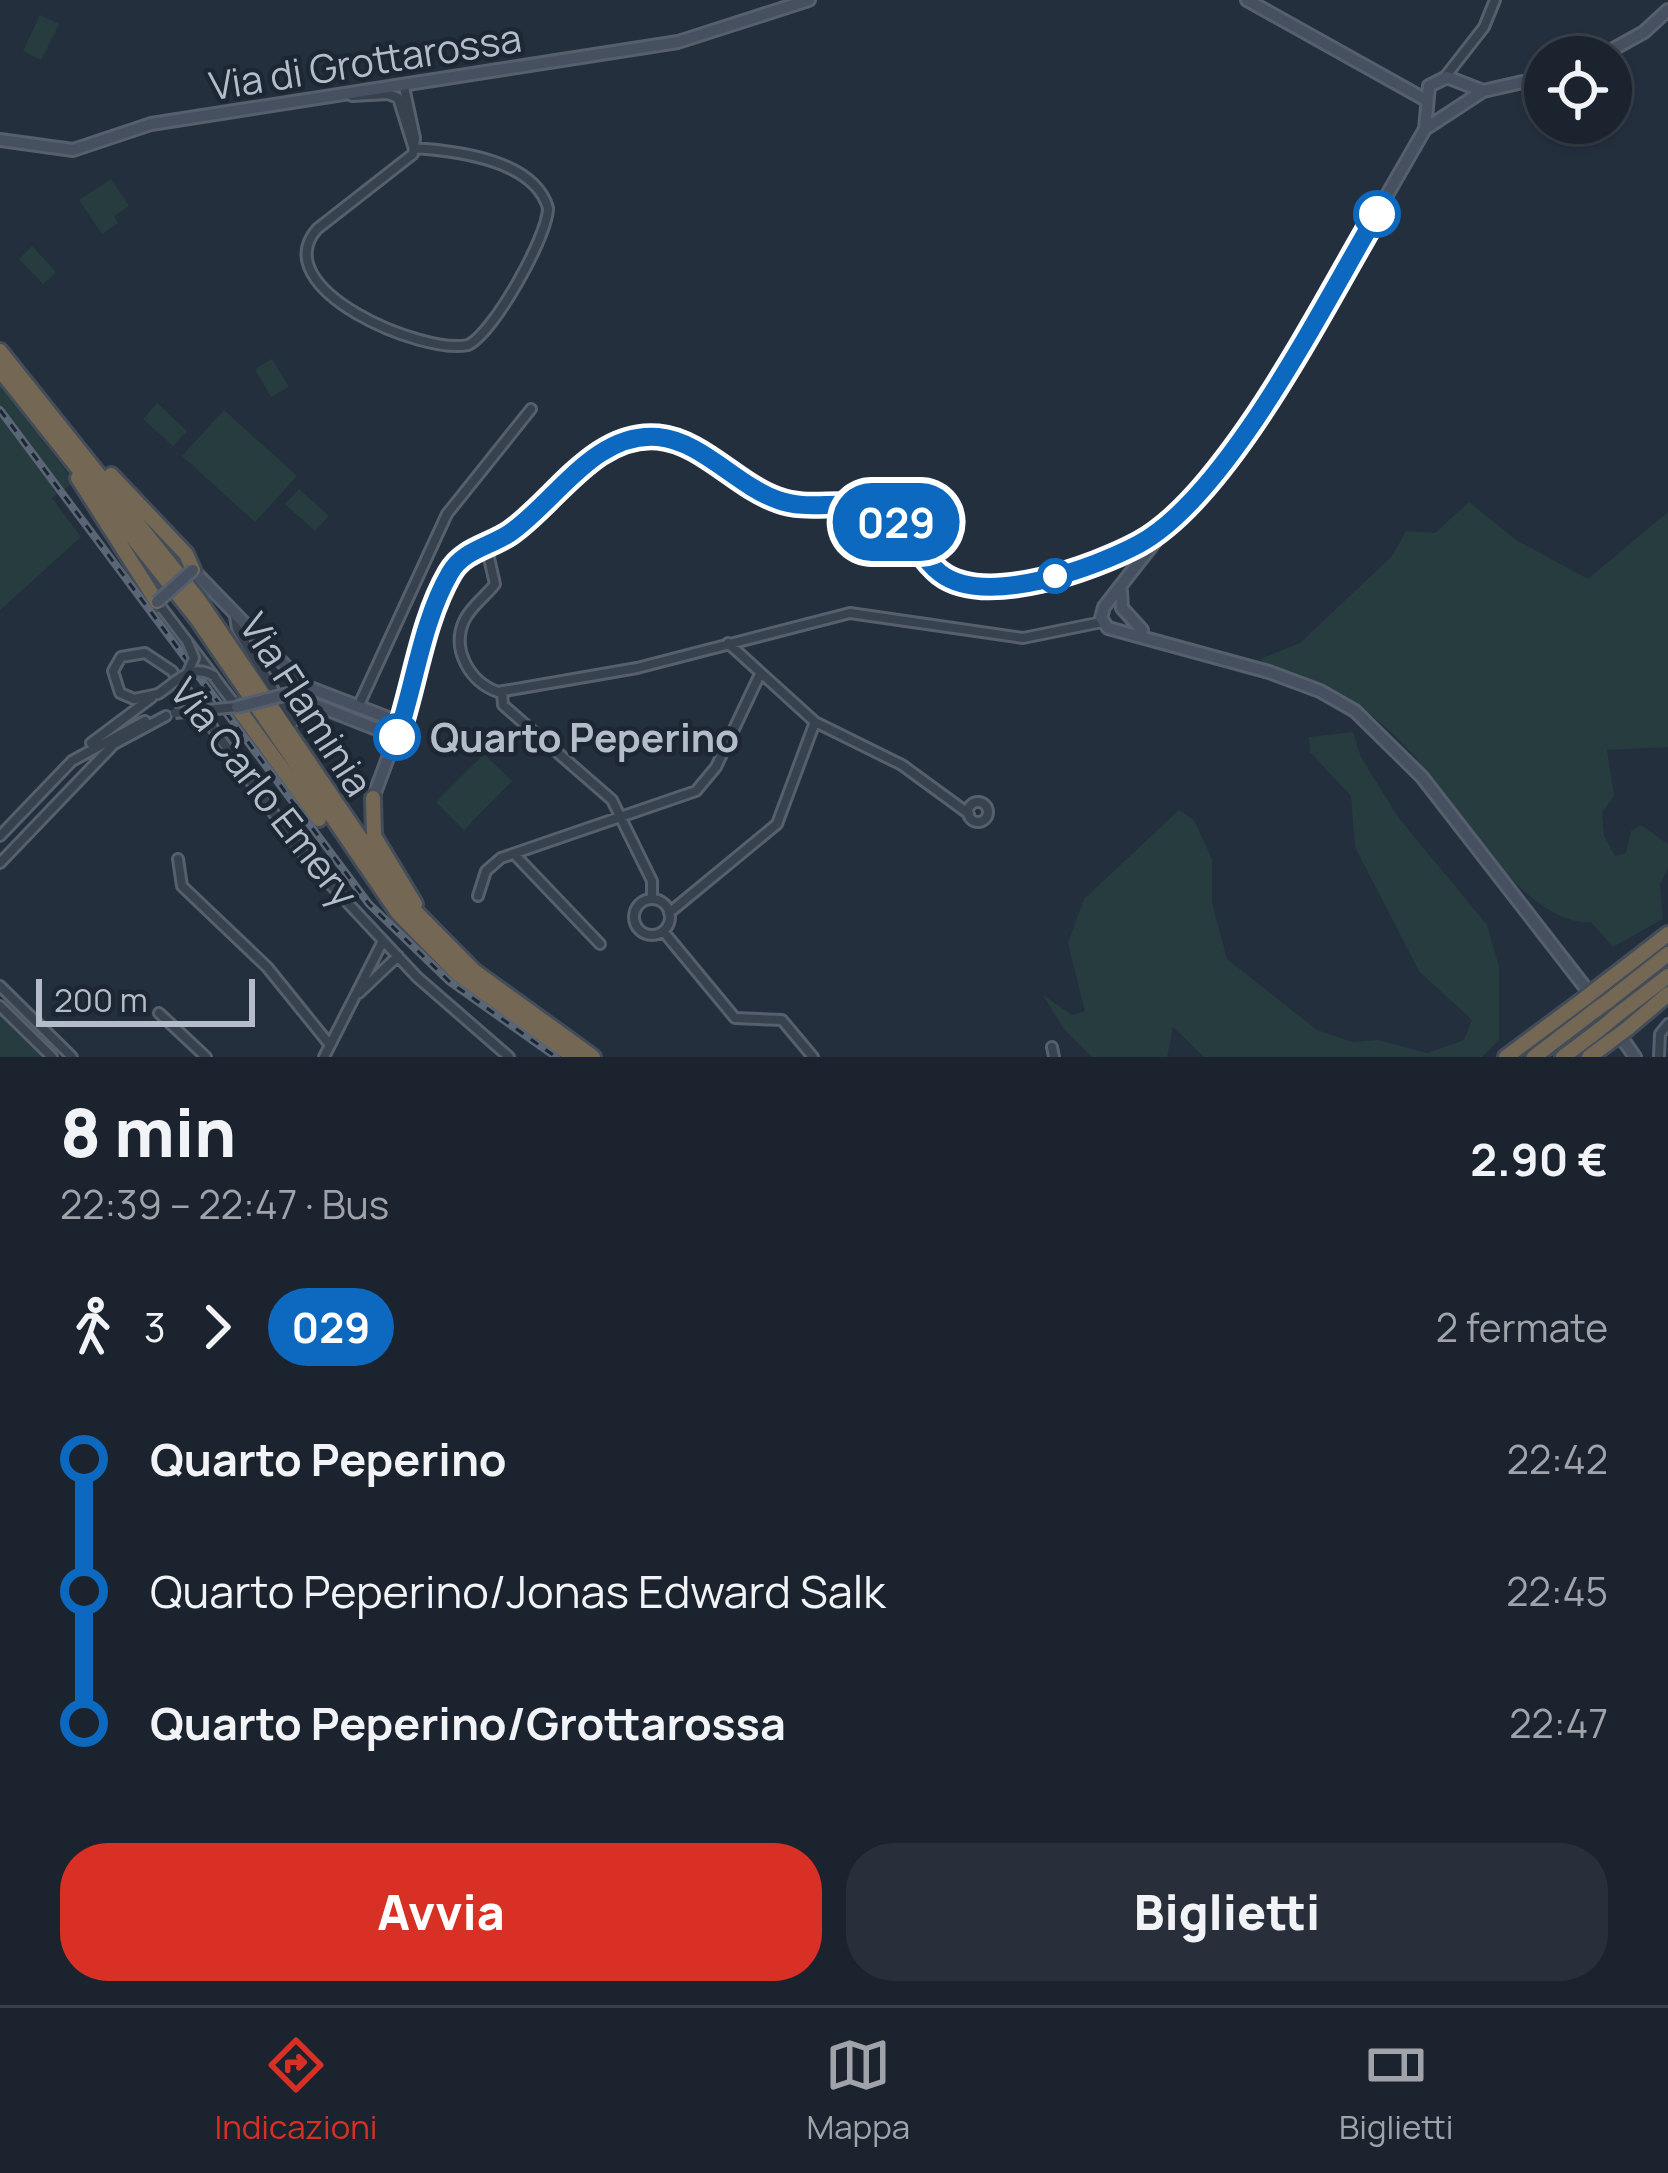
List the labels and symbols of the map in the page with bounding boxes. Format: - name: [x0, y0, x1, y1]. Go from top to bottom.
- street label: Via di Grottarossa: [205, 10, 525, 112]
- unlabelled marker: [1355, 192, 1399, 236]
- line badge: 029: [827, 483, 965, 561]
- unlabelled marker: [1039, 560, 1071, 592]
- street label: Via Flaminia: [228, 602, 386, 806]
- street label: Via Carlo Emery: [158, 666, 372, 918]
- place label: Quarto Peperino: [430, 710, 739, 764]
- marker: Quarto Peperino: [375, 715, 419, 759]
- scale bar: [36, 973, 255, 1026]

